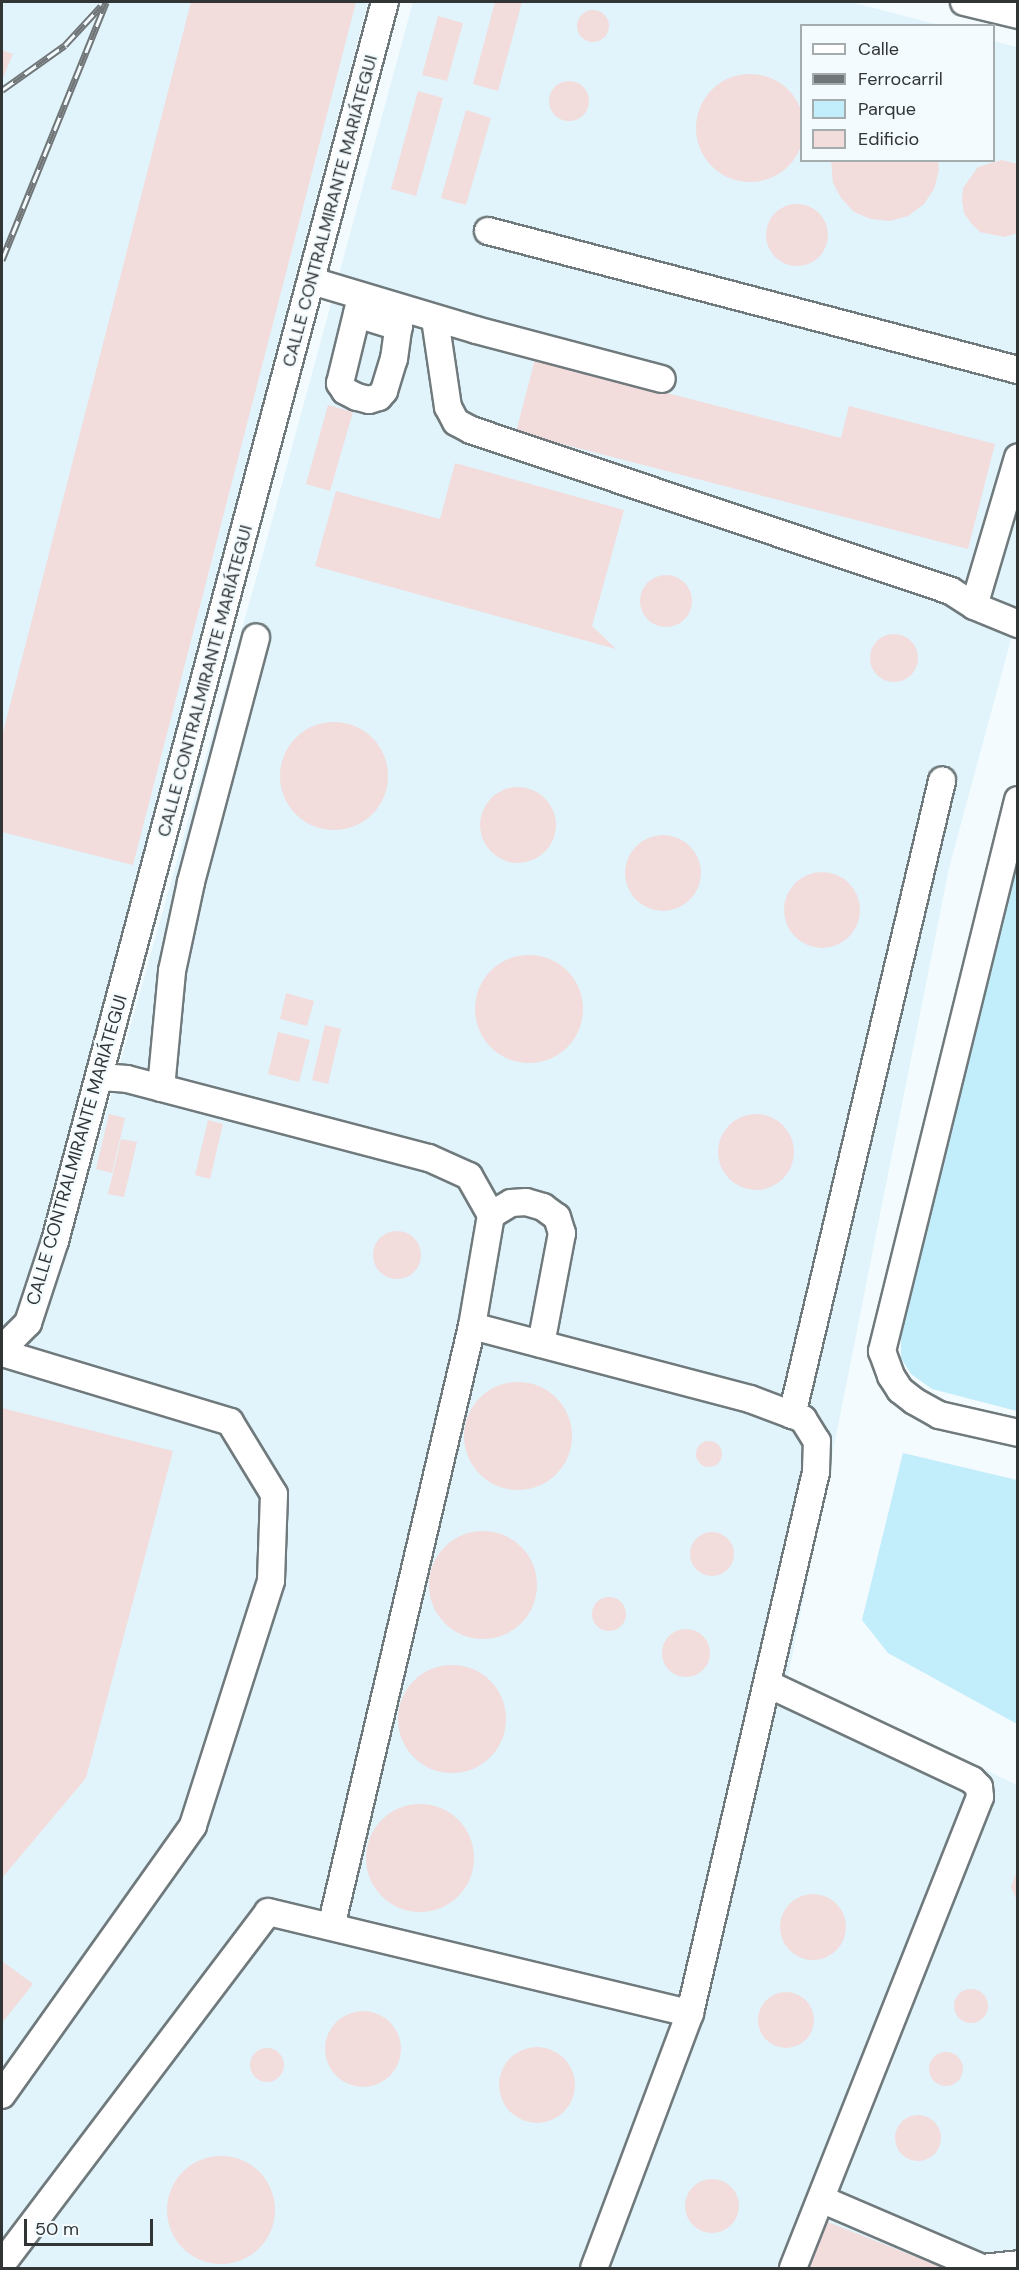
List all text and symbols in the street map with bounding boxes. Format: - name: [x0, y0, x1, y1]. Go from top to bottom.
- legend: [800, 24, 995, 162]
- text: Calle: [858, 37, 899, 61]
- street label: CALLE CONTRALMIRANTE MARIÁTEGUI: [278, 53, 382, 369]
- text: Ferrocarril: [858, 67, 943, 91]
- text: Parque: [858, 97, 916, 121]
- text: Edificio: [858, 127, 919, 151]
- street label: CALLE CONTRALMIRANTE MARIÁTEGUI: [153, 523, 257, 839]
- street label: CALLE CONTRALMIRANTE MARIÁTEGUI: [22, 992, 132, 1308]
- scale bar: [27, 2207, 156, 2245]
- text: 50 m: [35, 2217, 79, 2241]

